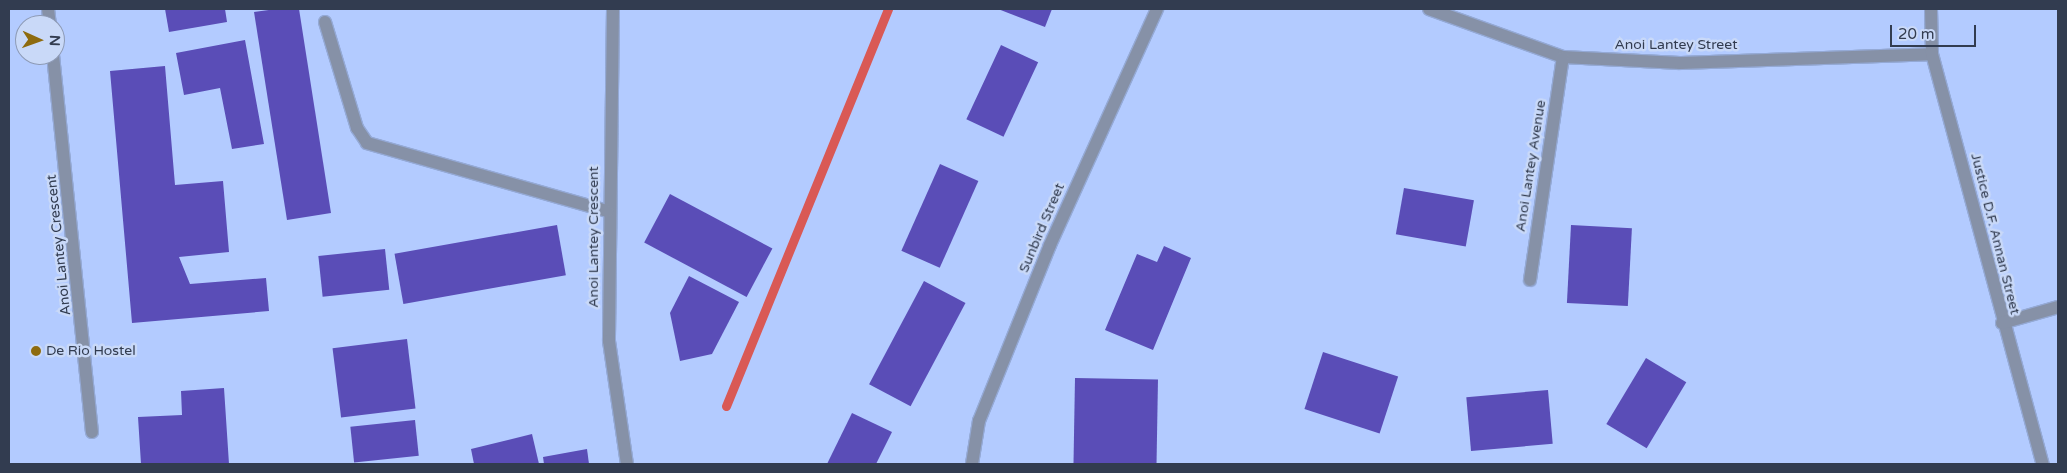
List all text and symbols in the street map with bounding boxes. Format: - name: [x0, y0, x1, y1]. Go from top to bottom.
- north arrow: [15, 15, 65, 65]
- scale bar: [1892, 15, 1978, 47]
- text: 20 m: [1898, 25, 1935, 43]
- text: N: [46, 35, 63, 46]
- street label: Anoi Lantey Street: [1614, 37, 1738, 53]
- street label: Anoi Lantey Avenue: [1512, 99, 1550, 233]
- street label: Justice D.F. Annan Street: [1967, 152, 2023, 316]
- street label: Anoi Lantey Crescent: [586, 166, 602, 308]
- street label: Anoi Lantey Crescent: [43, 174, 75, 316]
- street label: Sunbird Street: [1016, 181, 1068, 275]
- place label: De Rio Hostel: [46, 343, 136, 359]
- marker: De Rio Hostel: [30, 345, 42, 357]

